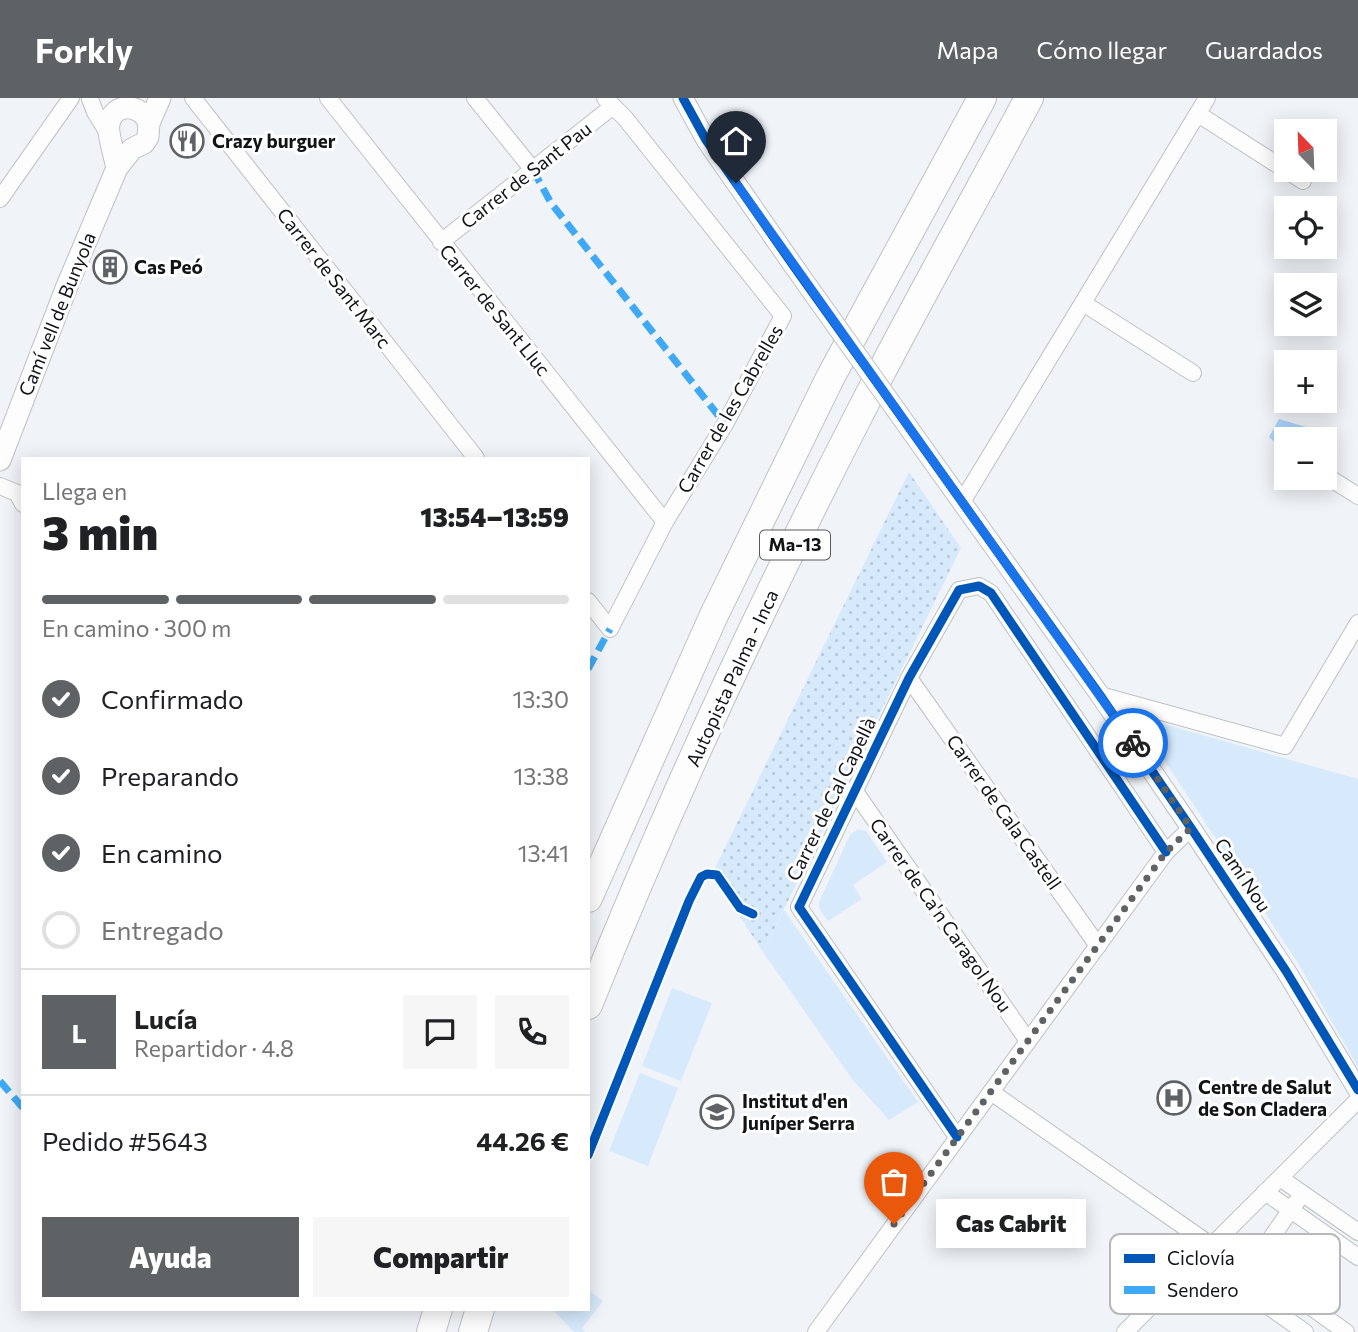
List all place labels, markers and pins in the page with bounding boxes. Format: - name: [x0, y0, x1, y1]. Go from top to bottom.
- pin: [706, 111, 766, 183]
- restaurant icon: Crazy burguer: [168, 122, 206, 160]
- place label: Crazy burguer: [212, 129, 336, 152]
- building icon: Cas Peó: [91, 248, 129, 286]
- place label: Cas Peó: [134, 255, 203, 278]
- place label: Centre de Salut de Son Cladera: [1198, 1075, 1331, 1120]
- hospital icon: Centre de Salut de Son Cladera: [1155, 1079, 1193, 1117]
- place label: Institut d'en Juníper Serra: [742, 1089, 855, 1134]
- school or university icon: Institut d'en Juníper Serra: [698, 1093, 736, 1131]
- pin: [864, 1152, 924, 1224]
- callout: Cas Cabrit: [936, 1200, 1086, 1248]

